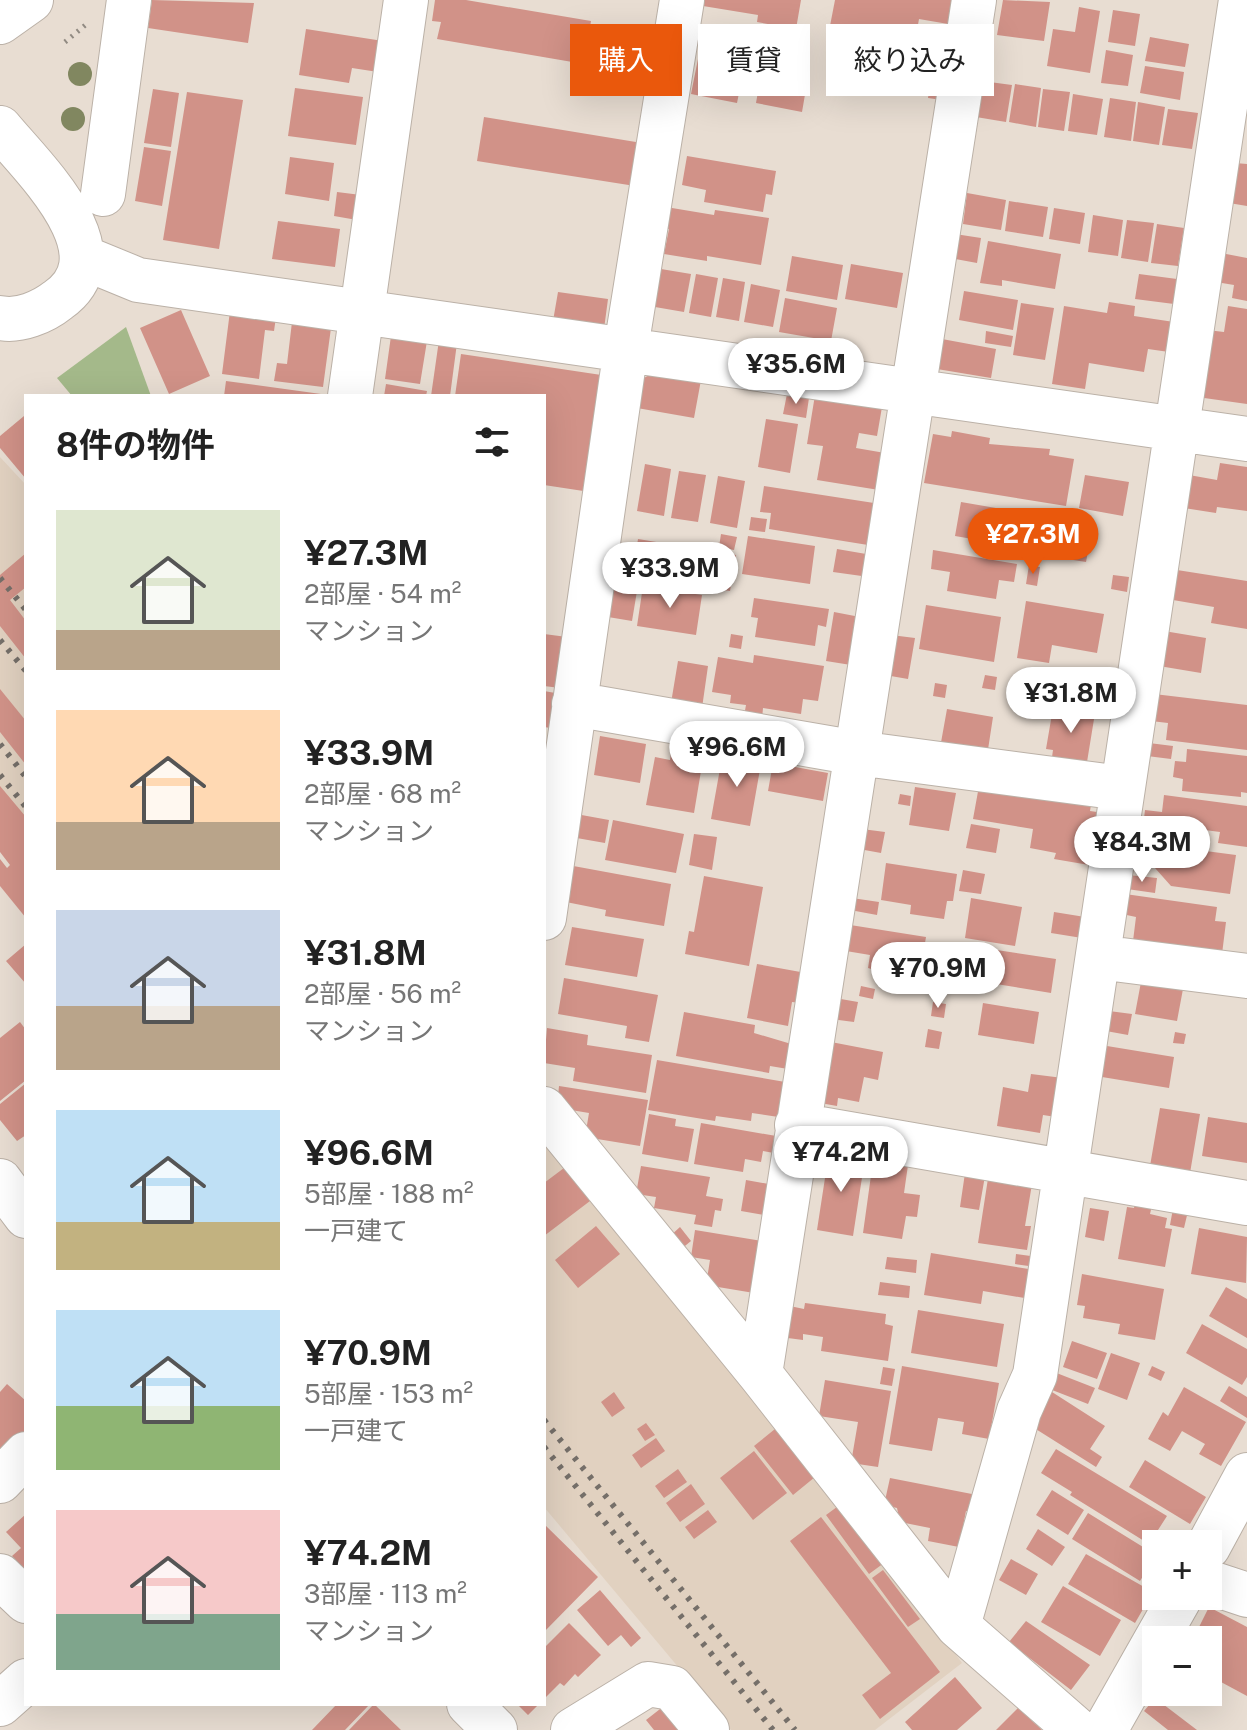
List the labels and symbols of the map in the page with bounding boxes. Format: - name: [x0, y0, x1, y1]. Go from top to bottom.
- pin: ¥35.6M: [731, 338, 861, 406]
- pin: ¥27.3M: [968, 508, 1098, 576]
- pin: ¥33.9M: [605, 542, 735, 610]
- pin: ¥31.8M: [1006, 667, 1136, 735]
- pin: ¥96.6M: [672, 721, 802, 789]
- pin: ¥84.3M: [1077, 816, 1207, 884]
- pin: ¥70.9M: [873, 942, 1003, 1010]
- pin: ¥74.2M: [776, 1126, 906, 1194]

